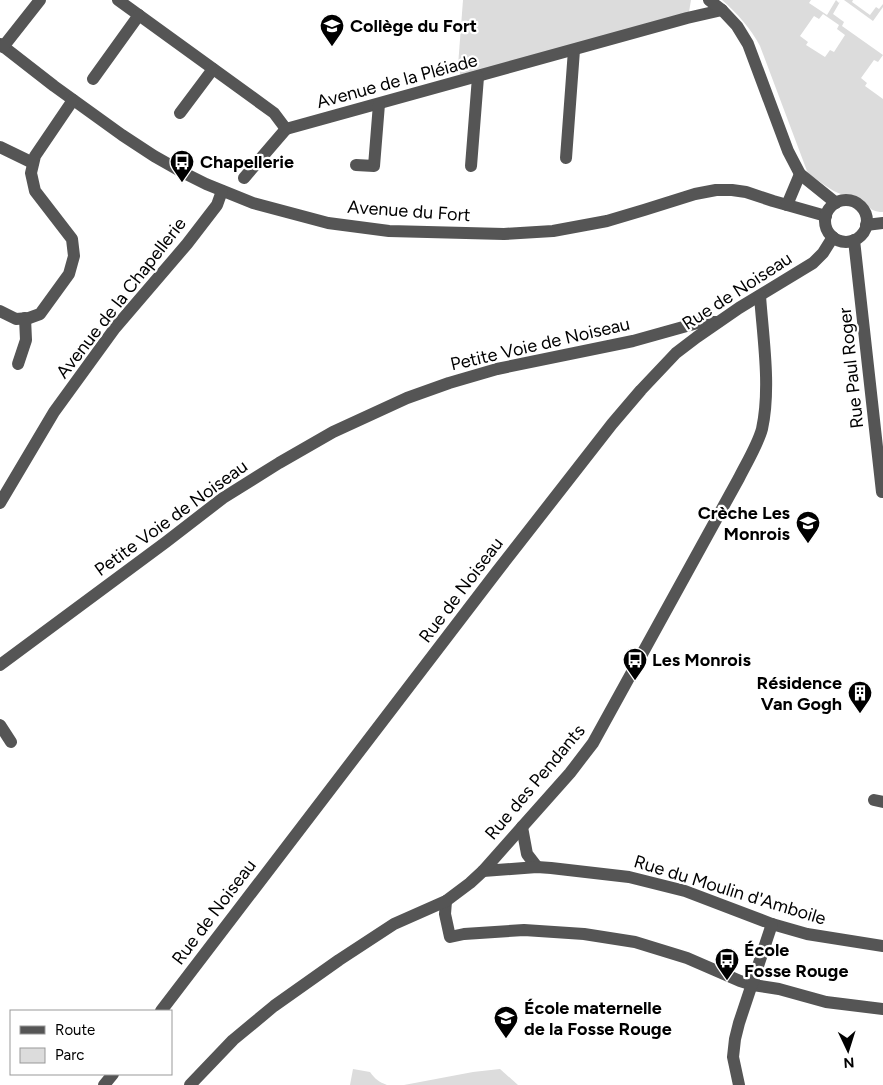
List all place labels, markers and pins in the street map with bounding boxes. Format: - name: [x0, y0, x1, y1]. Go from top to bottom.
- school or university icon: Collège du Fort: [319, 13, 345, 47]
- place label: Collège du Fort: [350, 15, 477, 37]
- bus stop icon: Chapellerie: [169, 149, 195, 183]
- place label: Chapellerie: [200, 151, 294, 173]
- place label: Crèche Les Monrois: [698, 502, 791, 545]
- school or university icon: Crèche Les Monrois: [795, 510, 821, 544]
- bus stop icon: Les Monrois: [622, 647, 648, 681]
- place label: Les Monrois: [652, 649, 751, 671]
- place label: Résidence Van Gogh: [757, 672, 842, 715]
- building icon: Résidence Van Gogh: [847, 680, 873, 714]
- place label: École Fosse Rouge: [744, 939, 848, 982]
- bus stop icon: École Fosse Rouge: [714, 947, 740, 981]
- place label: École maternelle de la Fosse Rouge: [524, 997, 672, 1040]
- school or university icon: École maternelle de la Fosse Rouge: [493, 1005, 519, 1039]

